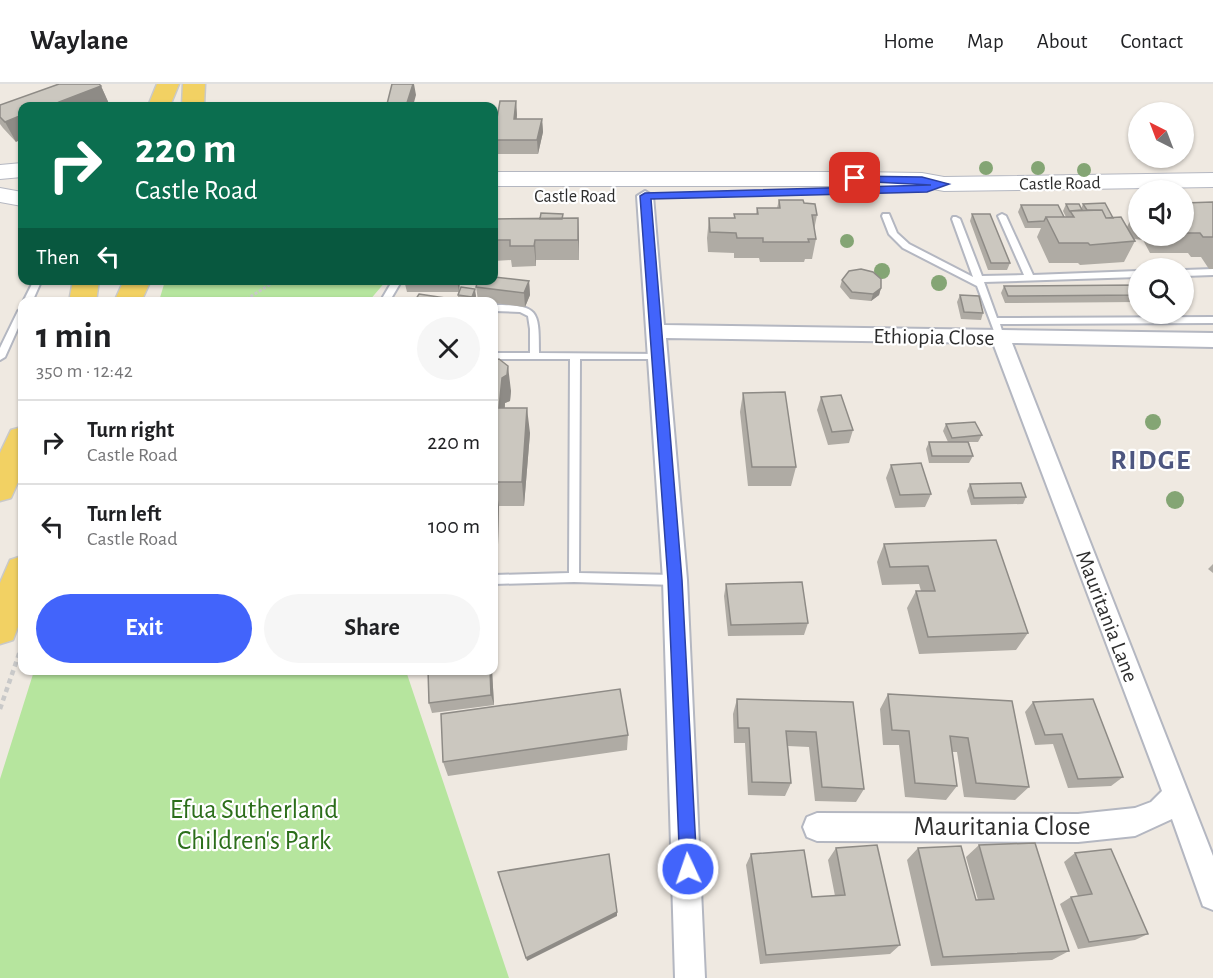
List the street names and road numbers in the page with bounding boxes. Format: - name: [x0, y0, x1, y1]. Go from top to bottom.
- street label: Castle Road: [1019, 174, 1101, 194]
- street label: Castle Road: [534, 188, 616, 206]
- street label: Ethiopia Close: [873, 325, 995, 349]
- street label: Mauritania Lane: [1072, 548, 1142, 685]
- street label: Mauritania Close: [914, 813, 1090, 840]

